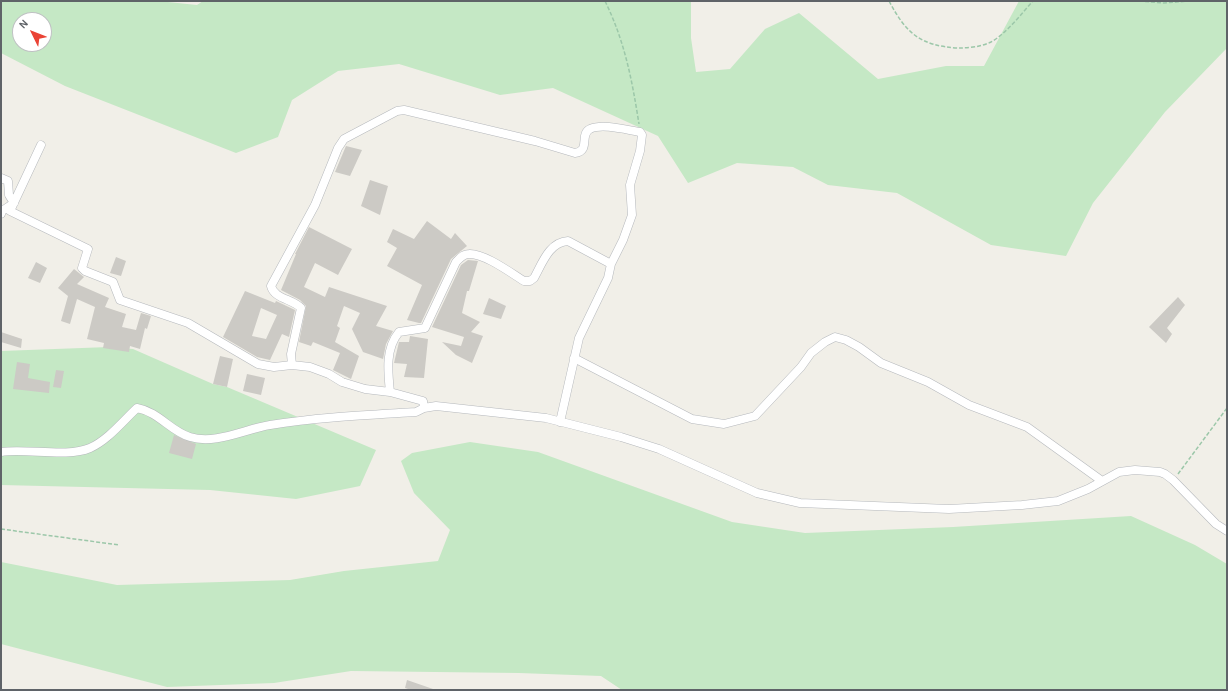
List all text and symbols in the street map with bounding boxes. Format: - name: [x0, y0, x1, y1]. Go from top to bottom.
- north arrow: [12, 12, 52, 52]
- text: N: [17, 18, 30, 31]

